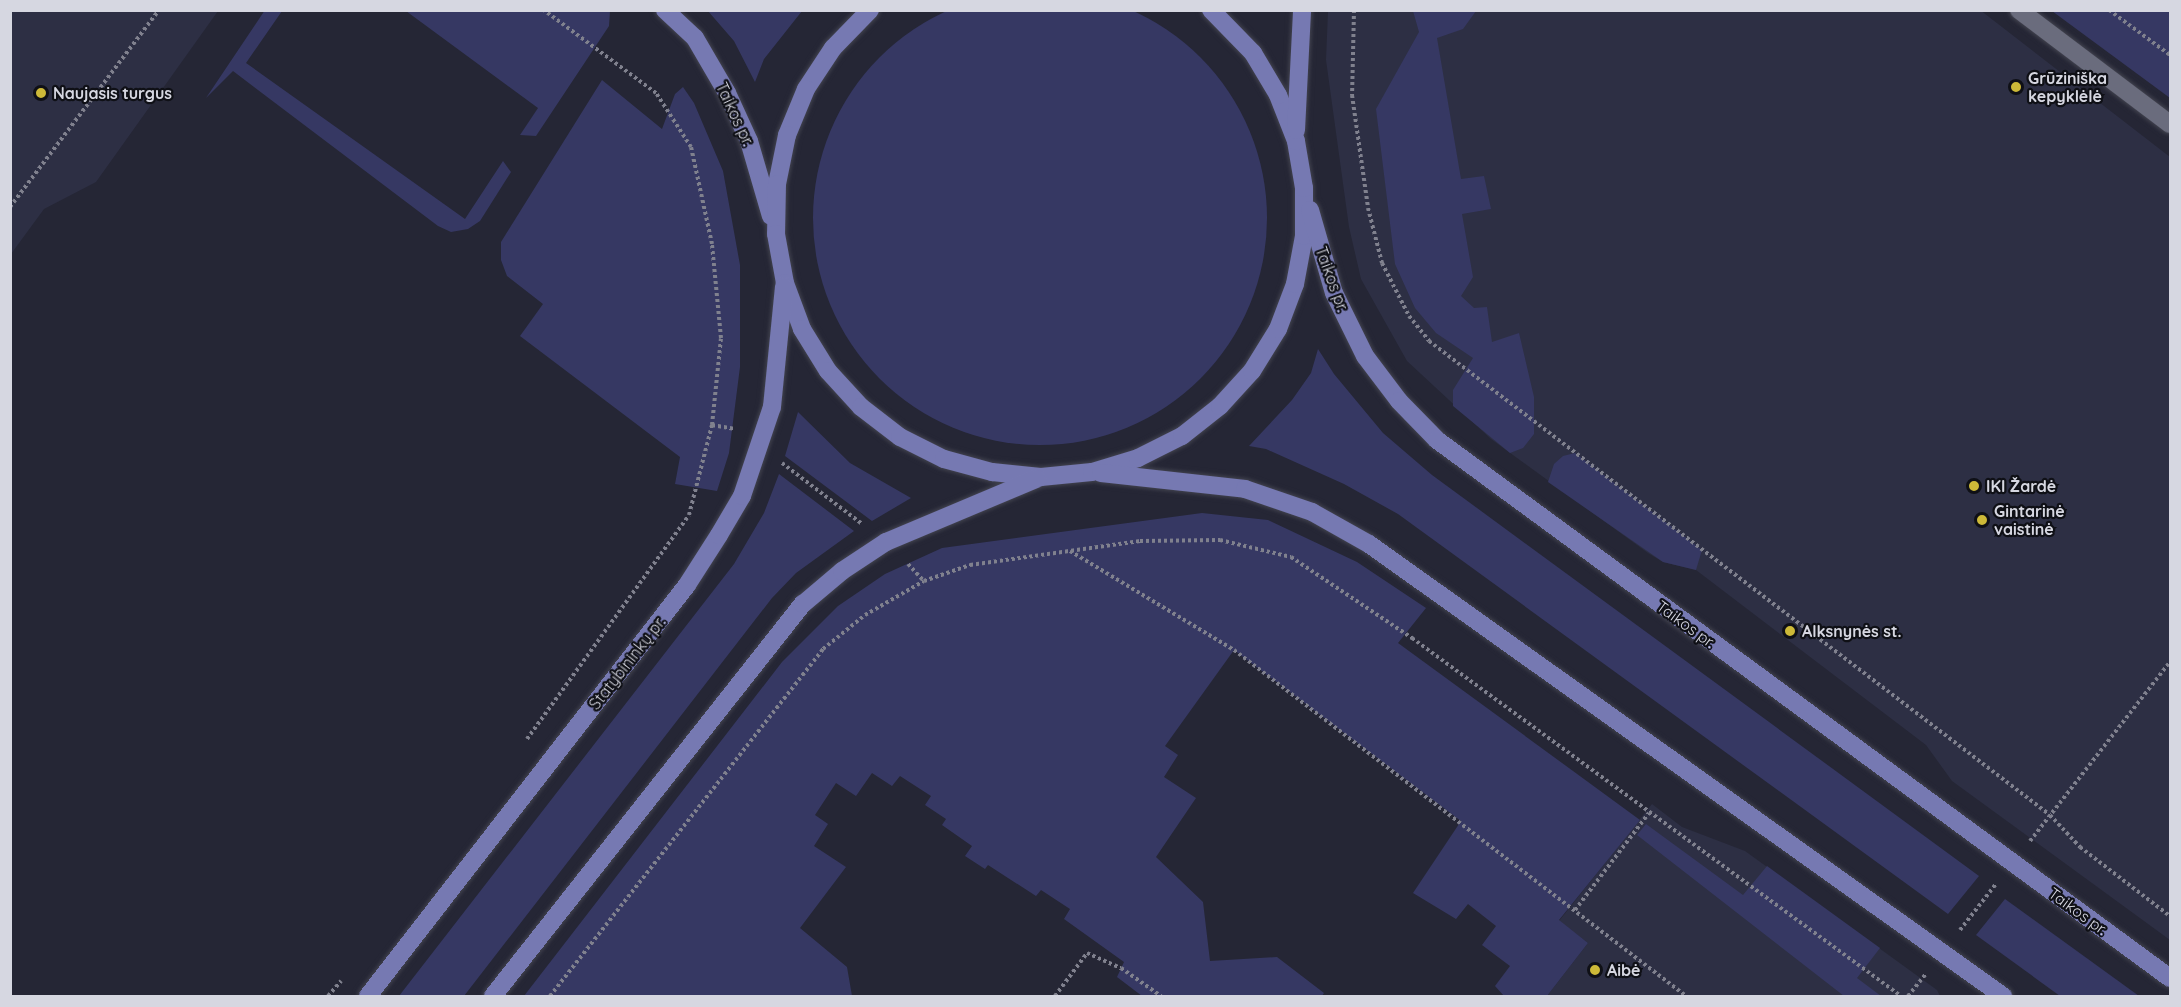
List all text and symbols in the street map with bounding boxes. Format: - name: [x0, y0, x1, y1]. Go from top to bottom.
- place label: Grūziniška kepyklėlė: [2028, 68, 2107, 106]
- street label: Taikos pr.: [712, 79, 758, 149]
- marker: Grūziniška kepyklėlė: [2009, 80, 2023, 94]
- place label: Naujasis turgus: [53, 83, 172, 103]
- marker: Naujasis turgus: [34, 86, 48, 100]
- street label: Taikos pr.: [1311, 244, 1353, 314]
- place label: IKI Žardė: [1986, 476, 2056, 496]
- marker: IKI Žardė: [1967, 479, 1981, 493]
- place label: Gintarinė vaistinė: [1994, 501, 2065, 539]
- marker: Gintarinė vaistinė: [1975, 513, 1989, 527]
- street label: Taikos pr.: [1653, 596, 1719, 652]
- street label: Statybininkų pr.: [585, 613, 669, 713]
- place label: Alksnynės st.: [1802, 621, 1902, 641]
- marker: Alksnynės st.: [1783, 624, 1797, 638]
- street label: Taikos pr.: [2045, 883, 2111, 939]
- place label: Aibė: [1607, 960, 1640, 980]
- marker: Aibė: [1588, 963, 1602, 977]

